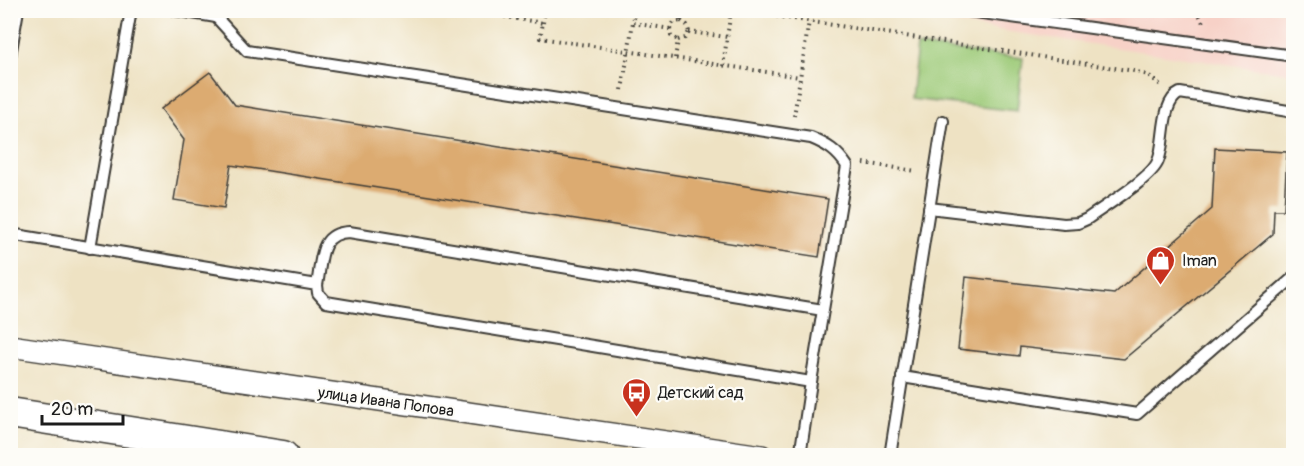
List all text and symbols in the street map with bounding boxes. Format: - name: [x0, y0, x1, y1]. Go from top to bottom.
- shop icon: Iman: [1145, 244, 1177, 286]
- place label: Iman: [1182, 251, 1217, 271]
- bus stop icon: Детский сад: [621, 376, 653, 418]
- street label: улица Ивана Попова: [315, 382, 455, 421]
- place label: Детский сад: [657, 383, 744, 403]
- scale bar: [42, 388, 123, 426]
- text: 20 m: [51, 398, 93, 421]

